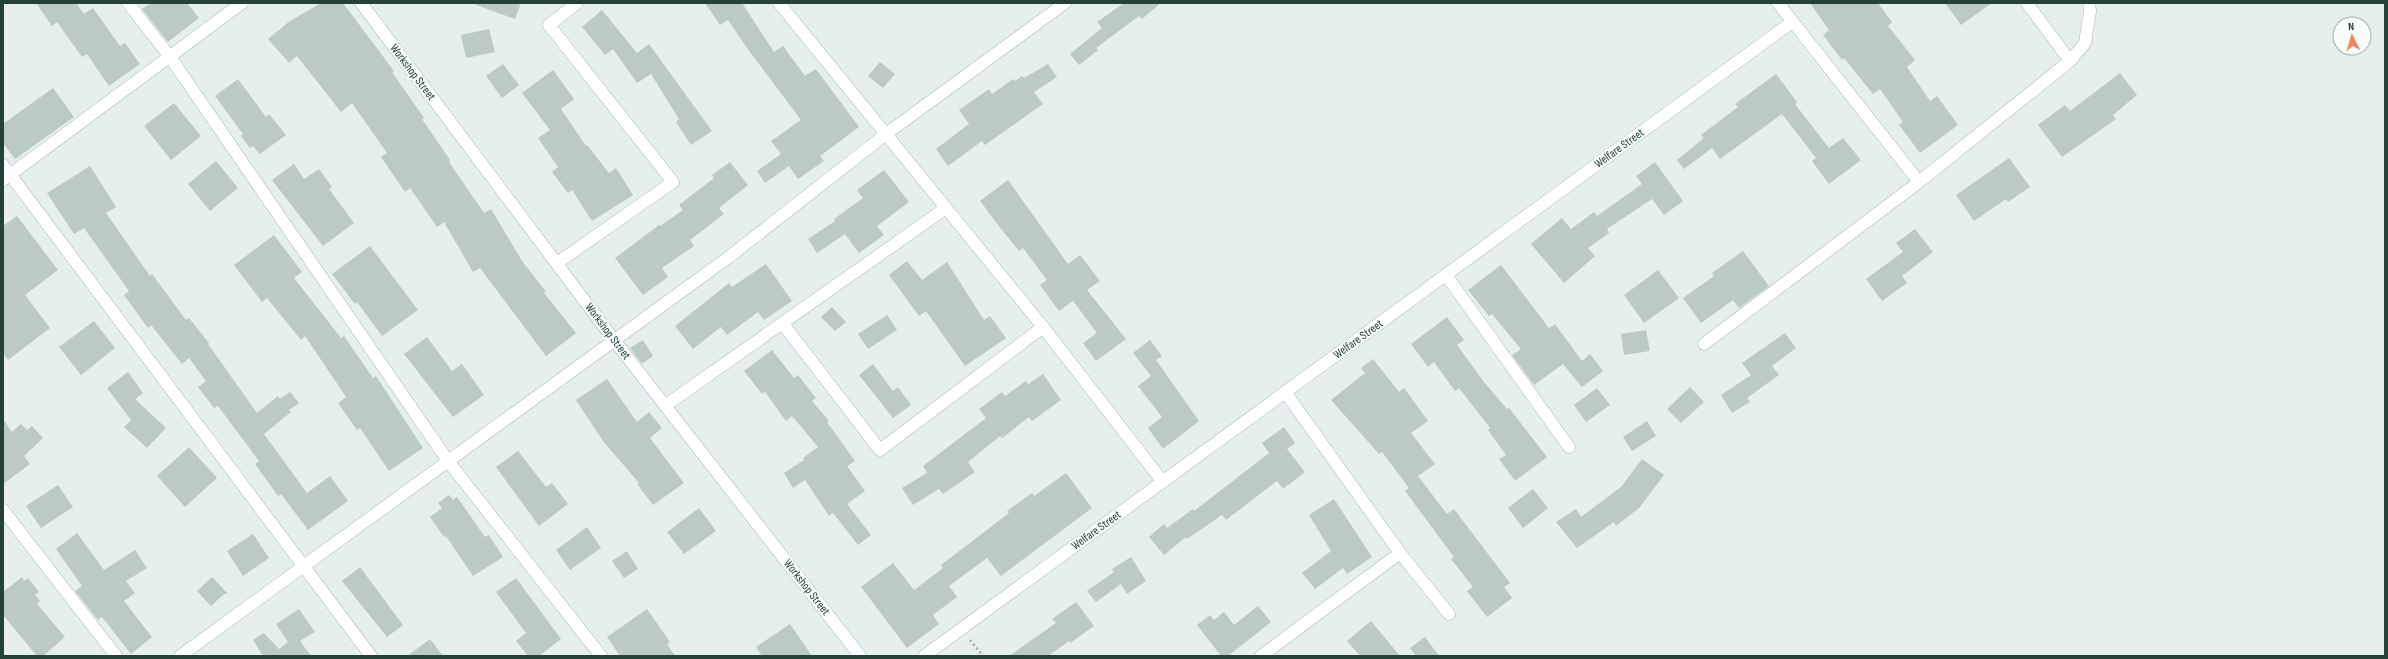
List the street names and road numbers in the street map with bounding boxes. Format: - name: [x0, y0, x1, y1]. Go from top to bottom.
- street label: Workshop Street: [386, 41, 439, 104]
- street label: Welfare Street: [1591, 125, 1647, 171]
- street label: Workshop Street: [581, 300, 634, 363]
- street label: Welfare Street: [1330, 316, 1386, 362]
- street label: Welfare Street: [1068, 507, 1124, 553]
- street label: Workshop Street: [780, 556, 833, 619]

